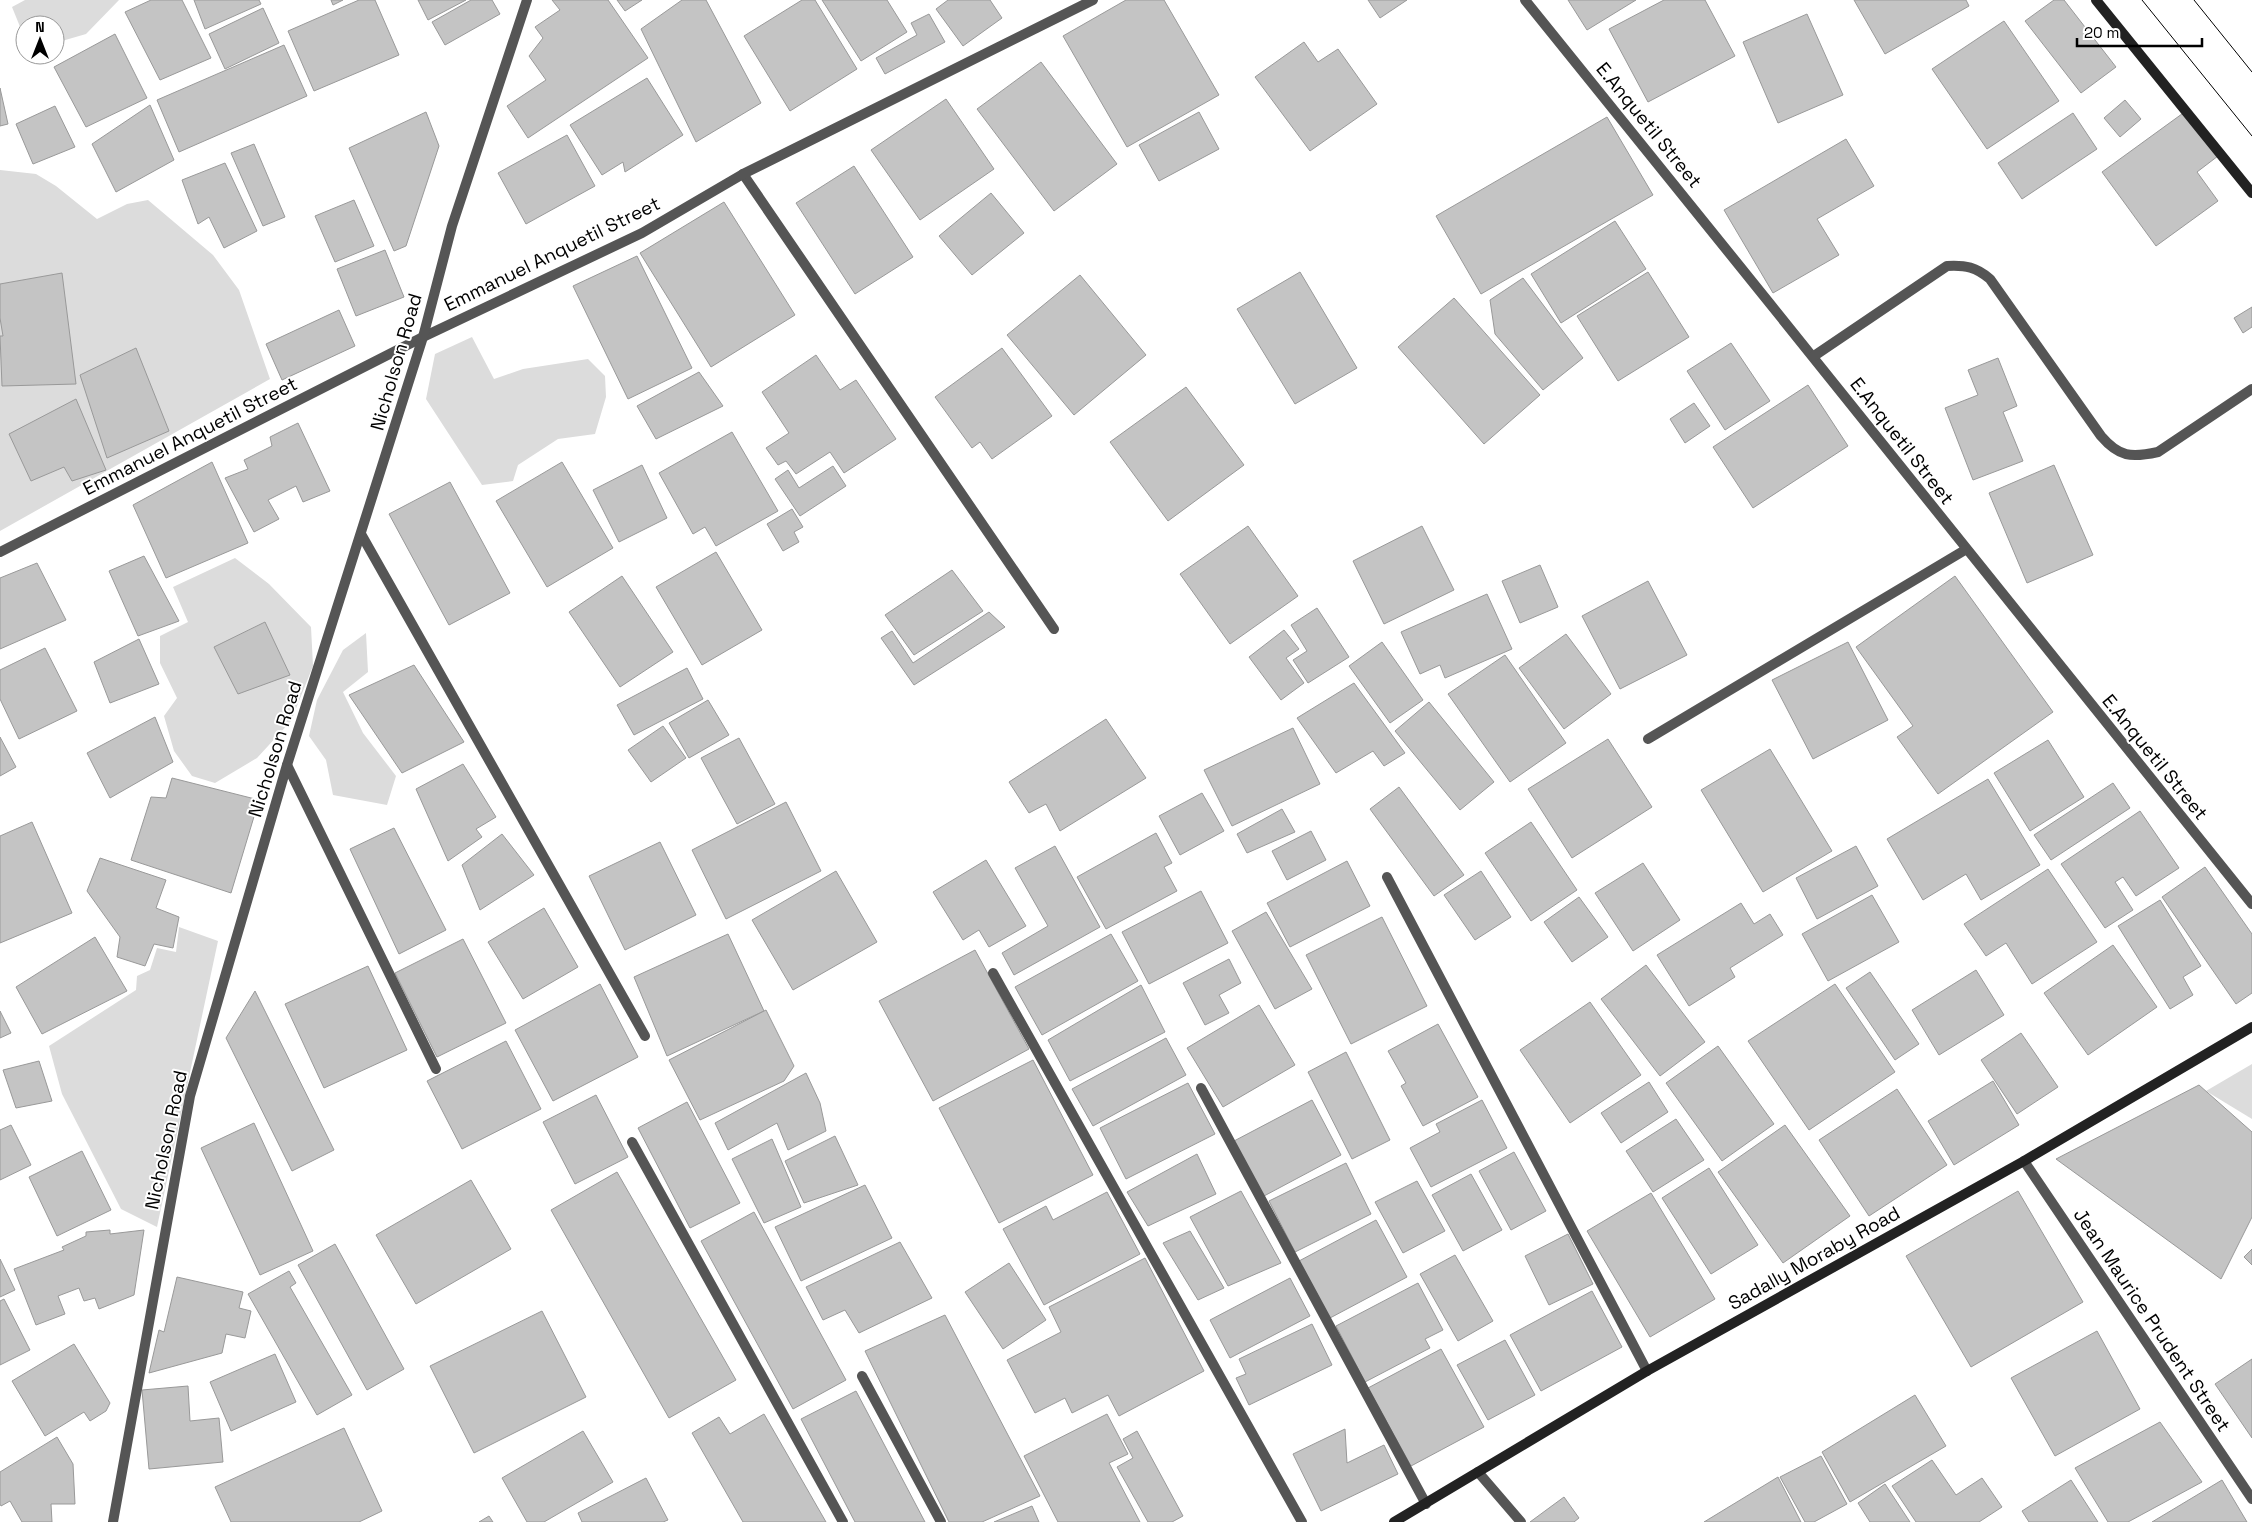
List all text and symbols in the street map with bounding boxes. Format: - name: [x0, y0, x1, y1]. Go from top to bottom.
- north arrow: [15, 15, 65, 65]
- scale bar: [2077, 15, 2202, 47]
- text: N: [35, 18, 45, 36]
- text: 20 m: [2084, 23, 2119, 42]
- street label: E.Anquetil Street: [1591, 57, 1707, 193]
- street label: Emmanuel Anquetil Street: [440, 191, 664, 317]
- street label: Nicholson Road: [364, 290, 428, 434]
- street label: Emmanuel Anquetil Street: [79, 371, 301, 501]
- street label: E.Anquetil Street: [1844, 372, 1960, 510]
- street label: Nicholson Road: [242, 678, 308, 820]
- street label: E.Anquetil Street: [2097, 689, 2213, 825]
- street label: Nicholson Road: [139, 1068, 193, 1212]
- street label: Sadally Moraby Road: [1724, 1200, 1904, 1316]
- street label: Jean Maurice Prudent Street: [2068, 1203, 2236, 1437]

